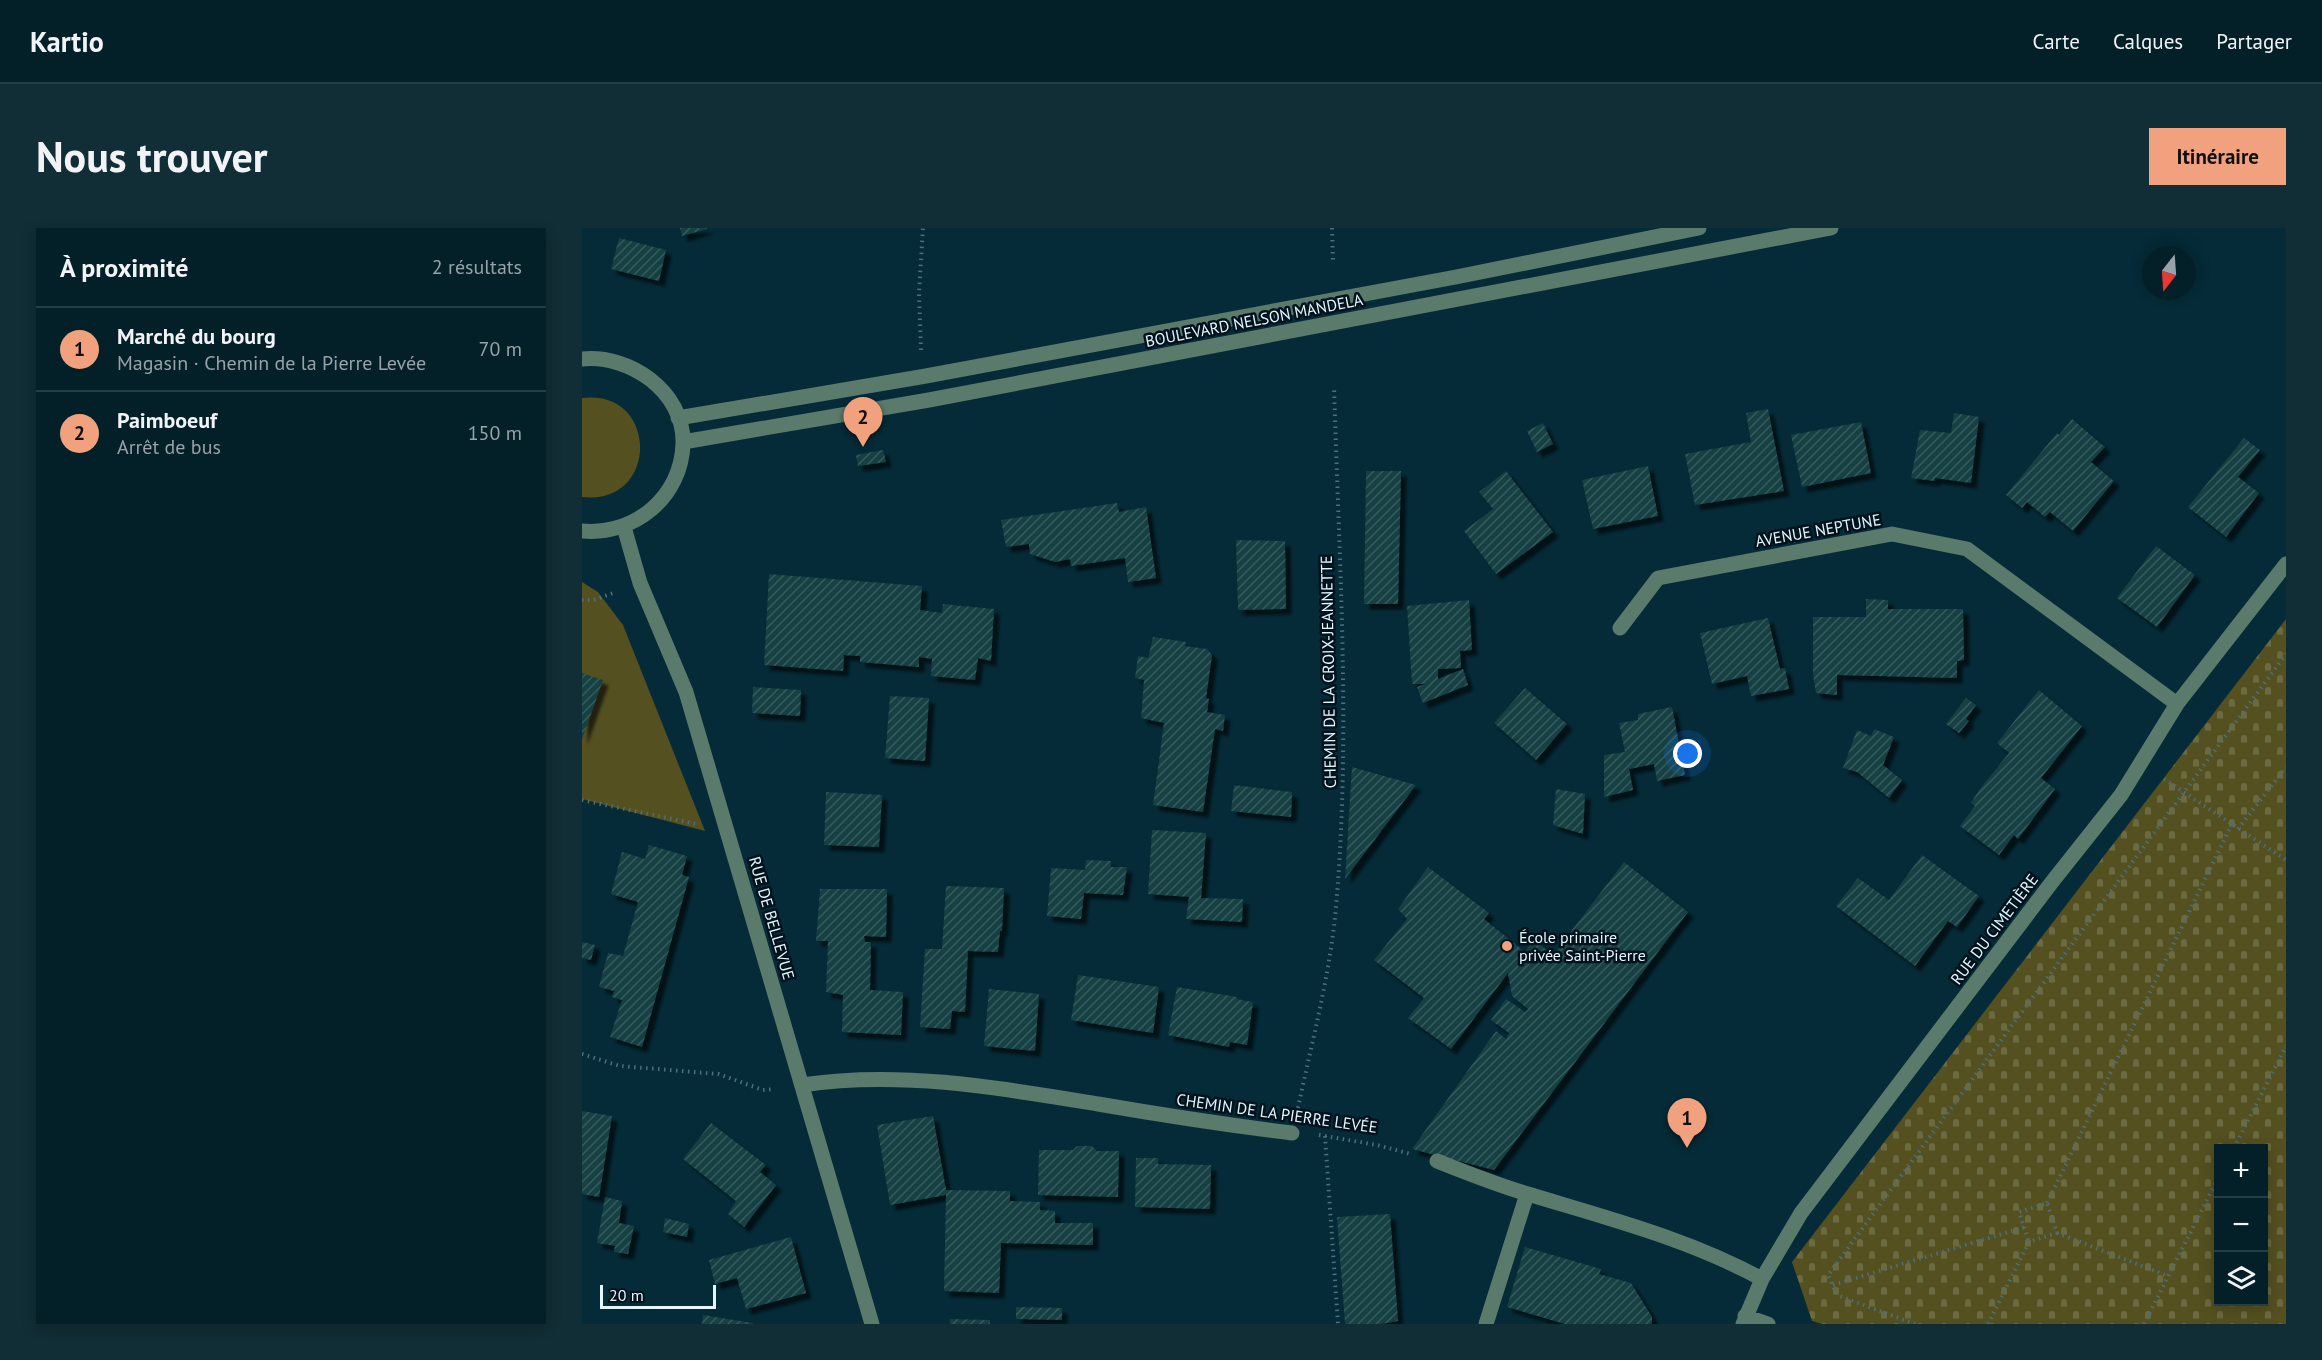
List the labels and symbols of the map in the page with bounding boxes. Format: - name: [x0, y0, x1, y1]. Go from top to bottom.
- north arrow: [2142, 246, 2196, 300]
- street label: BOULEVARD NELSON MANDELA: [1144, 289, 1365, 351]
- pin: 2: [844, 398, 882, 447]
- street label: AVENUE NEPTUNE: [1754, 509, 1882, 551]
- street label: CHEMIN DE LA CROIX-JEANNETTE: [1316, 555, 1340, 789]
- your location: [1673, 739, 1702, 768]
- street label: RUE DE BELLEVUE: [745, 854, 799, 982]
- street label: RUE DU CIMETIÈRE: [1946, 870, 2042, 988]
- place label: École primaire privée Saint-Pierre: [1519, 927, 1646, 965]
- marker: École primaire privée Saint-Pierre: [1500, 939, 1514, 953]
- street label: CHEMIN DE LA PIERRE LEVÉE: [1175, 1089, 1379, 1137]
- pin: 1: [1668, 1098, 1706, 1148]
- scale bar: [600, 1282, 716, 1310]

